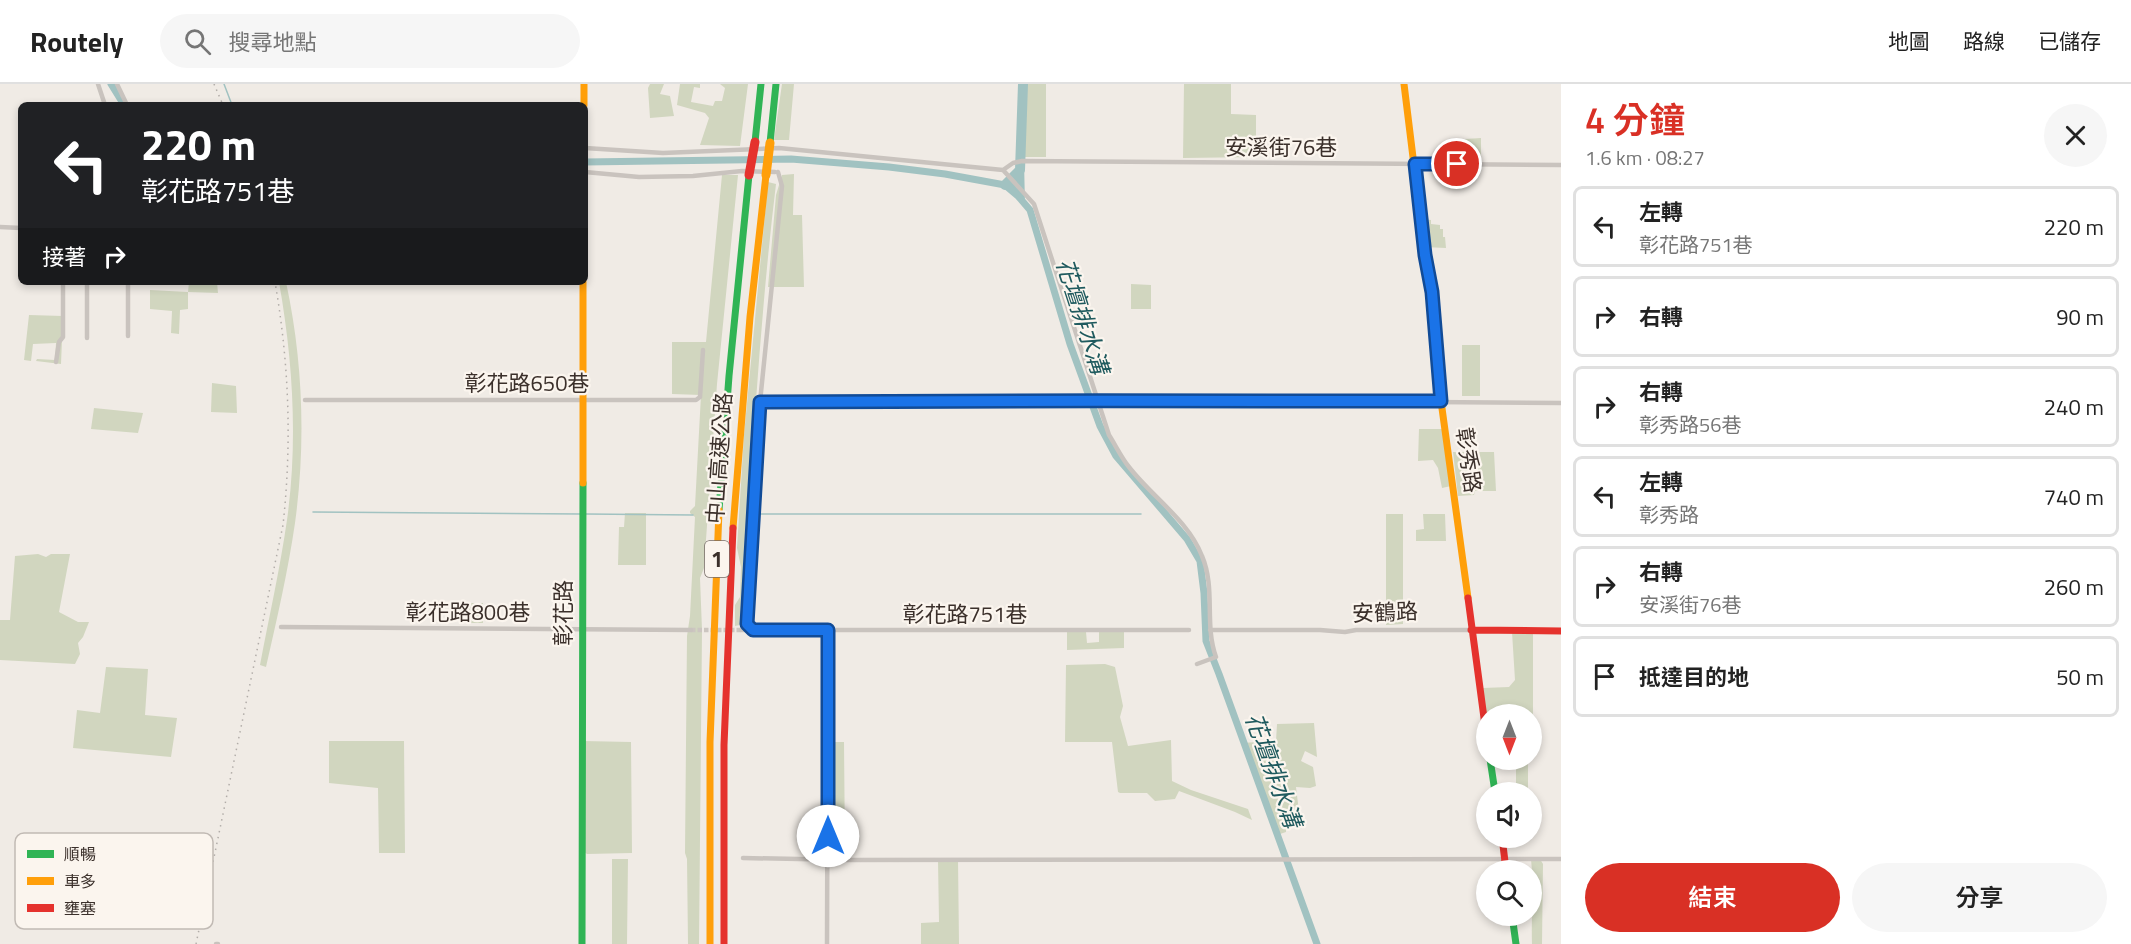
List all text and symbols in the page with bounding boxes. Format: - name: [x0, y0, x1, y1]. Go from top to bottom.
- search box: [160, 14, 580, 68]
- text: Routely: [30, 20, 124, 63]
- icon: search: [181, 25, 214, 58]
- text: 搜尋地點: [229, 25, 317, 59]
- text: 地圖: [1888, 25, 1930, 57]
- text: 路線: [1963, 25, 2005, 57]
- text: 已儲存: [2038, 25, 2101, 57]
- text: 4 分鐘: [1585, 92, 1685, 147]
- button: close: [2044, 104, 2107, 167]
- text: 220 m: [141, 112, 256, 176]
- icon: left: [42, 126, 120, 204]
- street label: 安溪街76巷: [1225, 130, 1337, 164]
- pin: [1431, 138, 1482, 189]
- text: 1.6 km · 08:27: [1585, 142, 1705, 173]
- icon: arrive: [1440, 147, 1473, 180]
- text: 彰花路751巷: [141, 170, 294, 211]
- text: 左轉: [1639, 195, 1683, 229]
- icon: left: [1588, 210, 1621, 243]
- text: 220 m: [2044, 210, 2104, 244]
- text: 彰花路751巷: [1639, 229, 1753, 260]
- text: 接著: [42, 240, 86, 274]
- icon: right: [98, 240, 131, 273]
- water label: 花壇排水溝: [1047, 253, 1120, 381]
- icon: right: [1588, 300, 1621, 333]
- text: 右轉: [1639, 300, 1683, 334]
- text: 90 m: [2056, 300, 2104, 334]
- street label: 彰花路650巷: [465, 366, 589, 400]
- text: 右轉: [1639, 375, 1683, 409]
- icon: right: [1588, 390, 1621, 423]
- text: 240 m: [2044, 390, 2104, 424]
- street label: 中山高速公路: [697, 391, 741, 525]
- text: 彰秀路56巷: [1639, 409, 1741, 440]
- street label: 彰秀路: [1448, 425, 1490, 495]
- text: 左轉: [1639, 465, 1683, 499]
- icon: left: [1588, 480, 1621, 513]
- text: 740 m: [2044, 480, 2104, 514]
- text: 彰秀路: [1639, 499, 1699, 530]
- road number: 1: [705, 541, 729, 577]
- text: 右轉: [1639, 555, 1683, 589]
- icon: right: [1588, 570, 1621, 603]
- text: 260 m: [2044, 570, 2104, 604]
- street label: 彰花路: [546, 580, 580, 646]
- text: 安溪街76巷: [1639, 589, 1741, 620]
- street label: 安鶴路: [1351, 594, 1419, 630]
- street label: 彰花路800巷: [406, 595, 530, 629]
- street label: 彰花路751巷: [903, 597, 1027, 631]
- icon: arrive: [1588, 660, 1621, 693]
- text: 抵達目的地: [1639, 660, 1749, 694]
- text: 50 m: [2056, 660, 2104, 694]
- north arrow: [1476, 704, 1542, 770]
- map controls: [1476, 704, 1542, 926]
- water label: 花壇排水溝: [1237, 707, 1312, 835]
- button: sound: [1476, 782, 1542, 848]
- position arrow: [796, 804, 860, 868]
- legend: [15, 833, 213, 929]
- text: 順暢: [64, 842, 96, 866]
- button: search: [1476, 860, 1542, 926]
- button: 結束: [1585, 863, 1840, 932]
- button: 分享: [1852, 863, 2107, 932]
- text: 車多: [64, 869, 96, 893]
- text: 壅塞: [64, 896, 96, 920]

